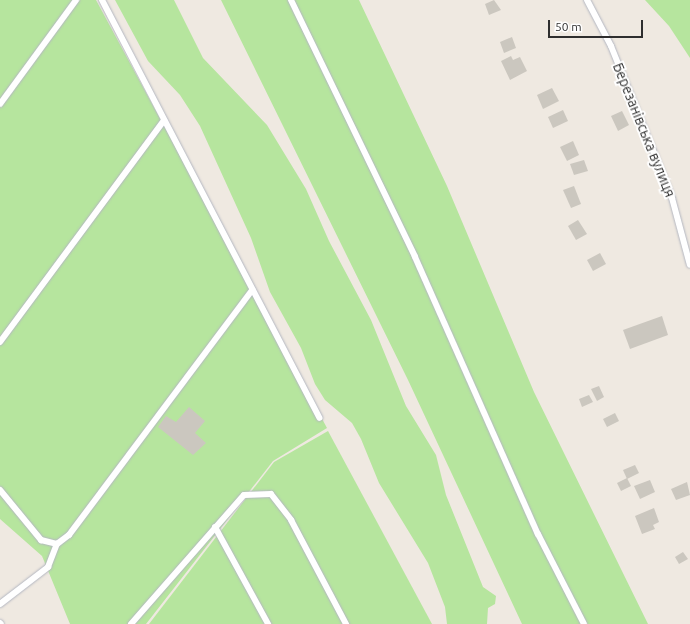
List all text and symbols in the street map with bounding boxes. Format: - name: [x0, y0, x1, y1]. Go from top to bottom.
- scale bar: [550, 12, 645, 38]
- text: 50 m: [555, 20, 582, 33]
- street label: Березанівська вулиця: [609, 60, 679, 200]

